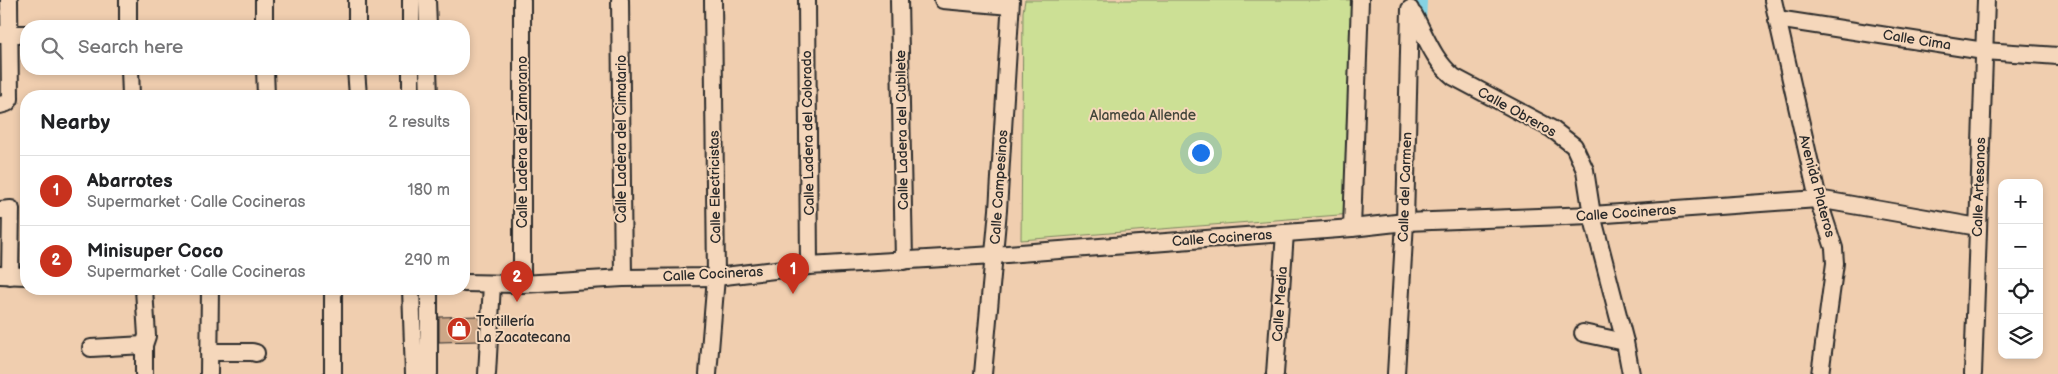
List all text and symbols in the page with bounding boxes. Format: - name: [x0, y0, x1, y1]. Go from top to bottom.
- search box: [20, 20, 470, 75]
- street label: Calle Cima: [1882, 26, 1952, 54]
- icon: search: [38, 34, 66, 62]
- text: Search here: [78, 36, 183, 59]
- street label: Calle Ladera del Colorado: [798, 50, 818, 216]
- street label: Calle Ladera del Cubilete: [892, 50, 912, 210]
- street label: Calle Ladera del Cimatario: [613, 55, 630, 223]
- street label: Calle Ladera del Zamorano: [514, 56, 531, 228]
- street label: Calle Obreros: [1475, 83, 1559, 141]
- park label: Alameda Allende: [1090, 107, 1196, 124]
- text: Nearby: [40, 110, 110, 135]
- text: 2 results: [388, 113, 450, 132]
- street label: Calle Campesinos: [987, 129, 1011, 245]
- street label: Calle Electricistas: [706, 130, 724, 244]
- street label: Calle del Carmen: [1395, 132, 1415, 242]
- street label: Avenida Plateros: [1795, 133, 1839, 239]
- street label: Calle Artesanos: [1969, 137, 1989, 237]
- your location: [1188, 140, 1214, 166]
- text: Abarrotes: [87, 170, 173, 193]
- map controls: [1998, 179, 2043, 359]
- button: +: [1998, 179, 2043, 224]
- text: 1: [53, 181, 59, 200]
- text: 180 m: [408, 181, 450, 200]
- text: Supermarket · Calle Cocineras: [87, 193, 306, 212]
- street label: Calle Cocineras: [1575, 201, 1677, 225]
- button: −: [1998, 224, 2043, 269]
- street label: Calle Cocineras: [1171, 226, 1273, 250]
- text: Minisuper Coco: [87, 240, 223, 263]
- text: 2: [51, 251, 61, 270]
- text: 290 m: [404, 251, 450, 270]
- pin: 1: [777, 253, 809, 294]
- pin: 2: [501, 261, 533, 302]
- text: Supermarket · Calle Cocineras: [87, 263, 306, 282]
- street label: Calle Cocineras: [662, 263, 764, 285]
- street label: Calle Media: [1269, 266, 1291, 342]
- button: locate: [1998, 269, 2043, 314]
- place label: Tortillería La Zacatecana: [476, 313, 571, 346]
- button: layers: [1998, 314, 2043, 359]
- shop icon: Tortillería La Zacatecana: [446, 316, 472, 342]

